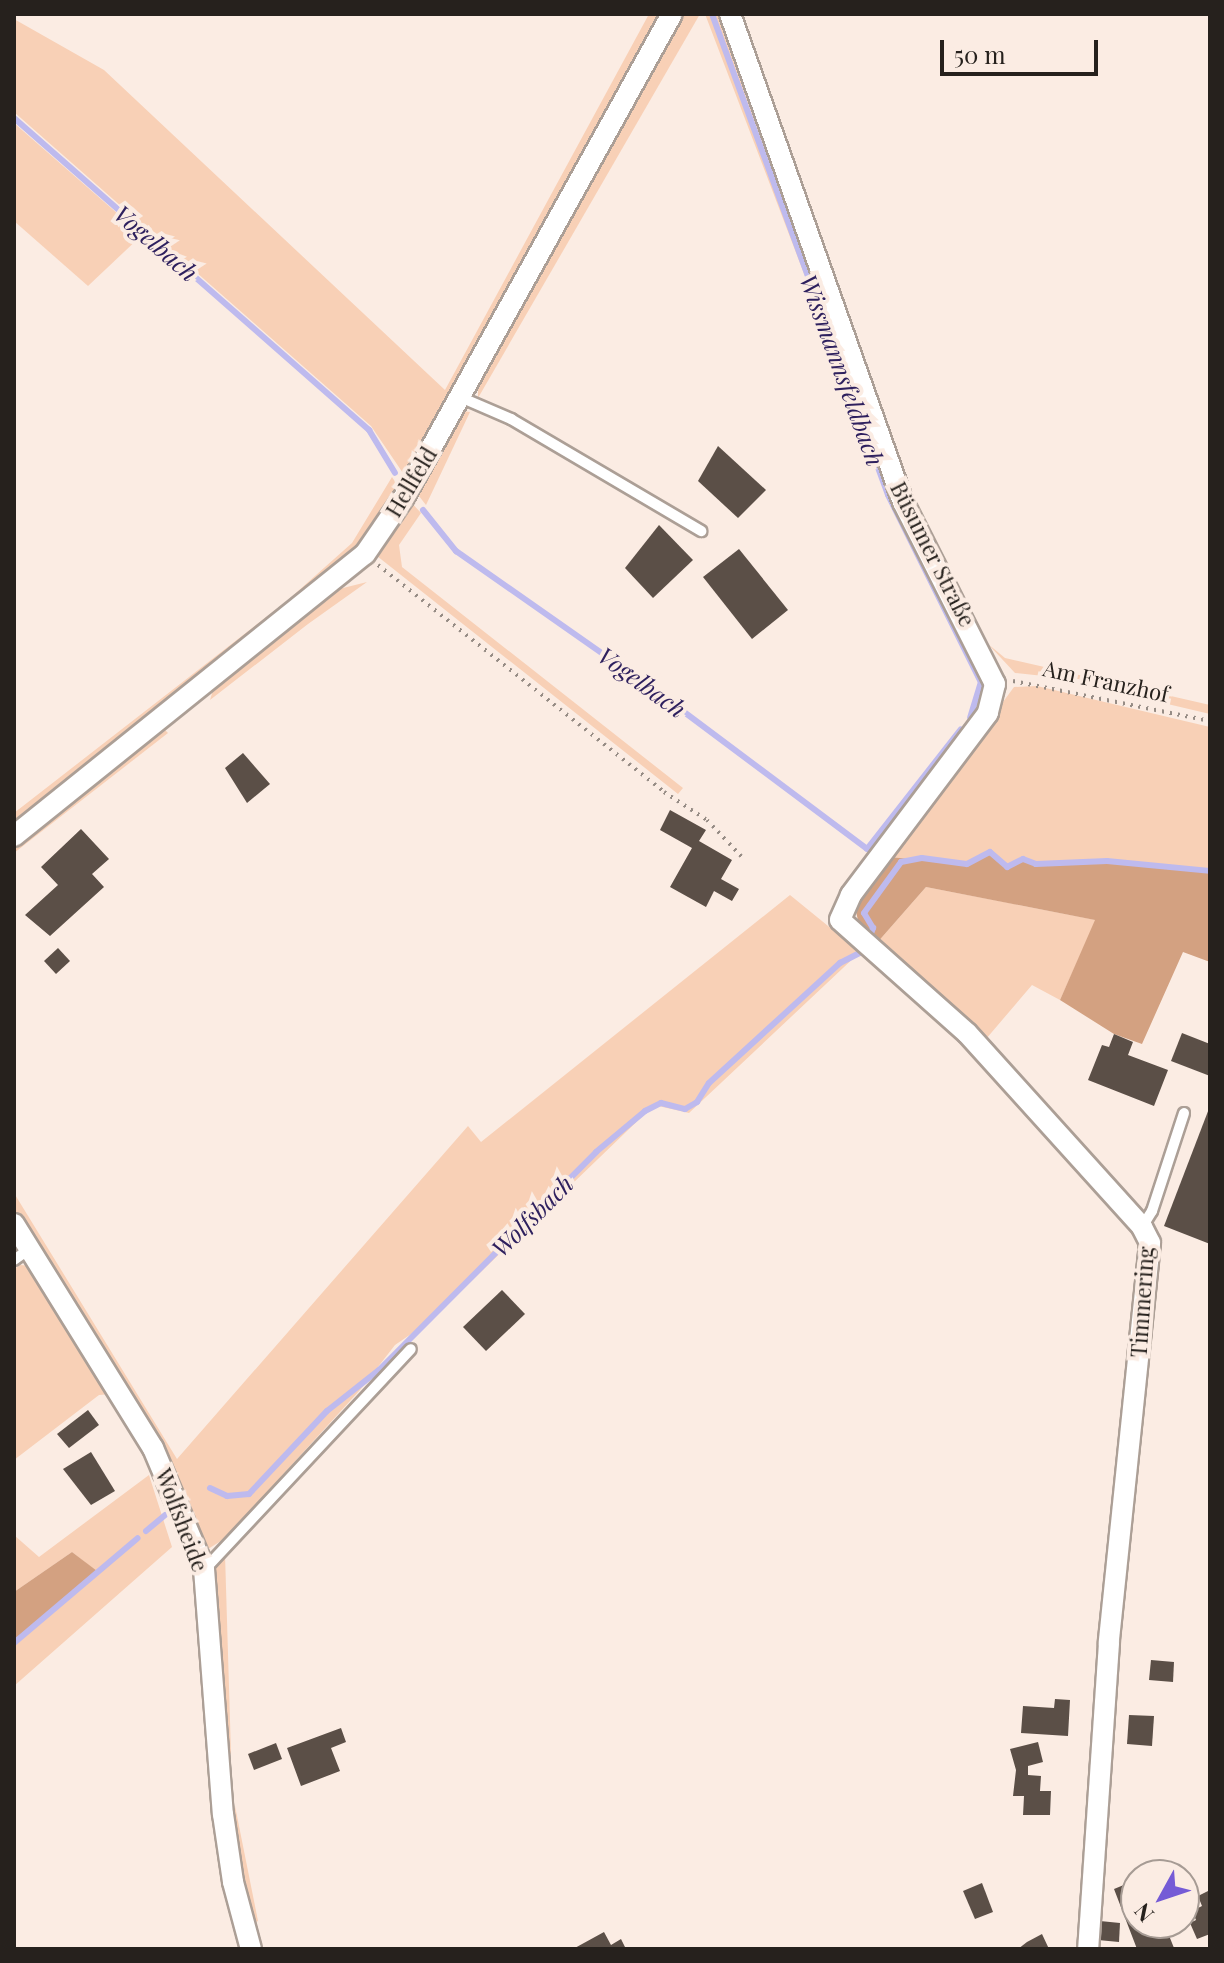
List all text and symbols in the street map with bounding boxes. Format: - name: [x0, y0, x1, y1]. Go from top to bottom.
- scale bar: [944, 24, 1102, 74]
- text: 50 m: [954, 38, 1006, 70]
- water label: Vogelbach: [108, 199, 204, 287]
- water label: Wissmannsfeldbach: [794, 270, 890, 470]
- street label: Hellfeld: [380, 442, 442, 522]
- street label: Büsumer Straße: [885, 477, 981, 631]
- water label: Vogelbach: [593, 641, 691, 723]
- street label: Am Franzhof: [1041, 655, 1171, 707]
- water label: Wolfsbach: [485, 1169, 579, 1263]
- street label: Timmering: [1125, 1246, 1159, 1358]
- street label: Wolfsheide: [150, 1465, 214, 1575]
- north arrow: [1120, 1859, 1200, 1939]
- text: N: [1127, 1897, 1160, 1929]

